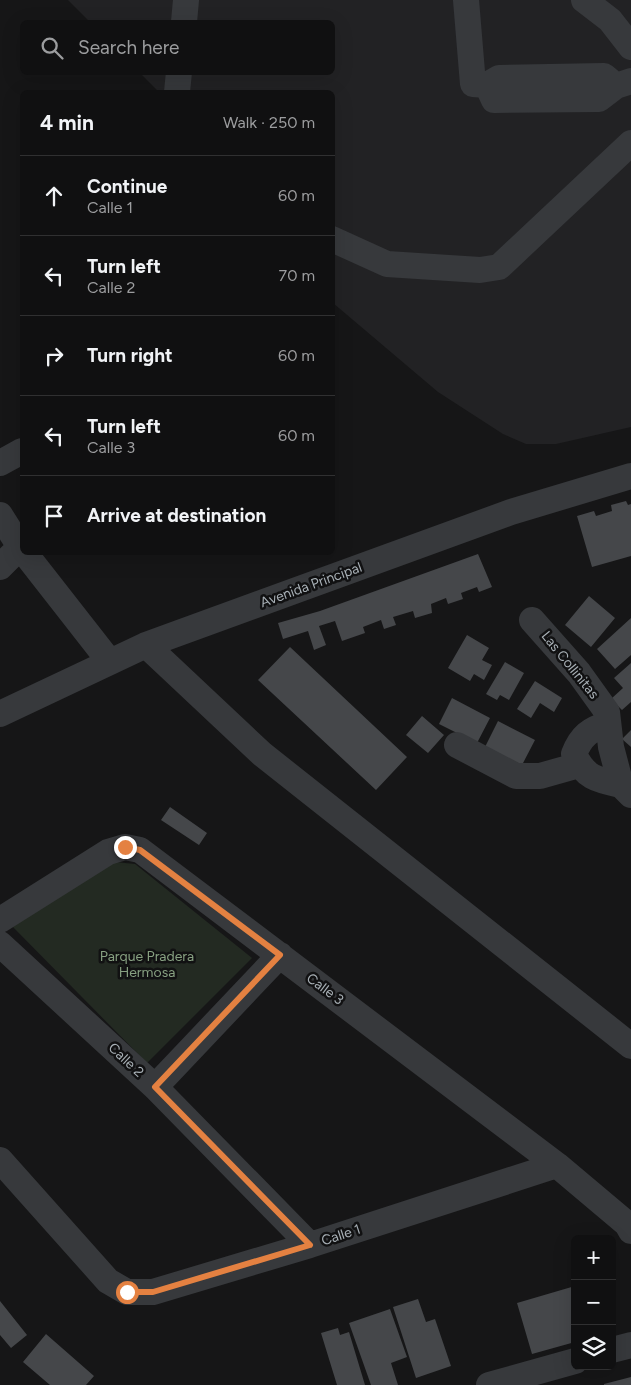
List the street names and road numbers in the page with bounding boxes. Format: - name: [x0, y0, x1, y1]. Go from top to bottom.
- street label: Avenida Principal: [258, 559, 364, 611]
- street label: Las Collinitas: [538, 628, 602, 702]
- street label: Calle 3: [303, 970, 347, 1008]
- street label: Calle 2: [105, 1039, 147, 1081]
- street label: Calle 1: [319, 1221, 363, 1249]

